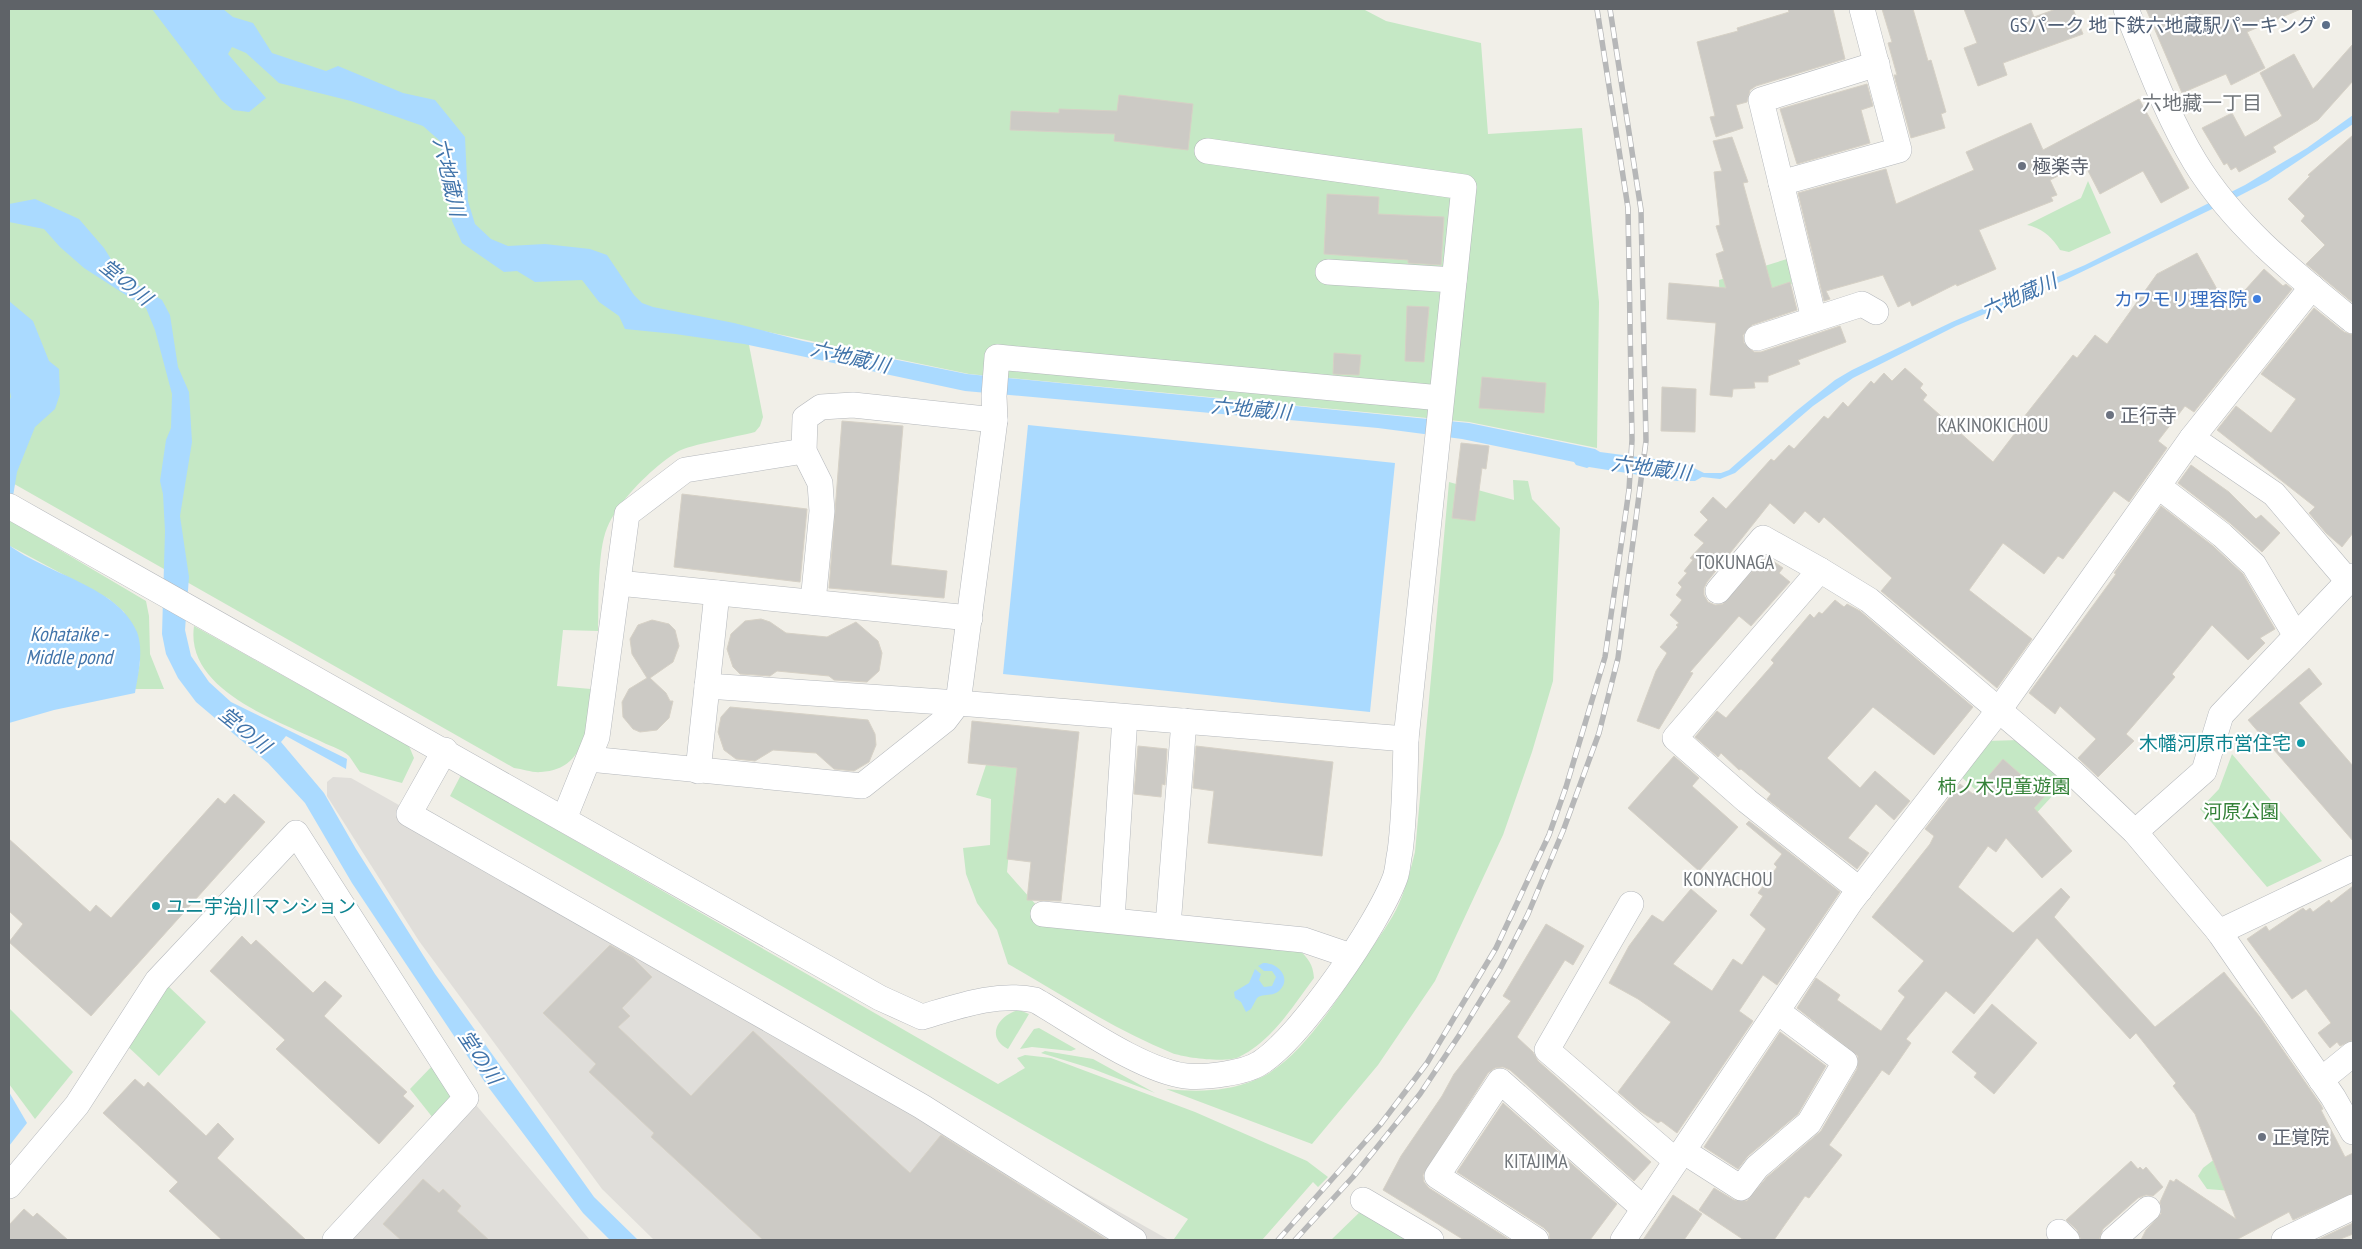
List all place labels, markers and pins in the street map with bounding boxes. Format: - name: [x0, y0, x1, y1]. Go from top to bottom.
- place label: GSパーク 地下鉄六地蔵駅パーキング: [2010, 13, 2316, 37]
- marker: GSパーク 地下鉄六地蔵駅パーキング: [2320, 19, 2332, 31]
- place label: 極楽寺: [2032, 154, 2089, 178]
- marker: 極楽寺: [2016, 160, 2028, 172]
- place label: カワモリ理容院: [2114, 287, 2247, 311]
- marker: カワモリ理容院: [2251, 293, 2263, 305]
- place label: 正行寺: [2120, 403, 2177, 427]
- marker: 正行寺: [2104, 409, 2116, 421]
- place label: 木幡河原市営住宅: [2139, 731, 2291, 755]
- marker: 木幡河原市営住宅: [2295, 737, 2307, 749]
- place label: ユニ宇治川マンション: [166, 894, 356, 918]
- marker: ユニ宇治川マンション: [150, 900, 162, 912]
- place label: 正覚院: [2272, 1125, 2329, 1149]
- marker: 正覚院: [2256, 1131, 2268, 1143]

